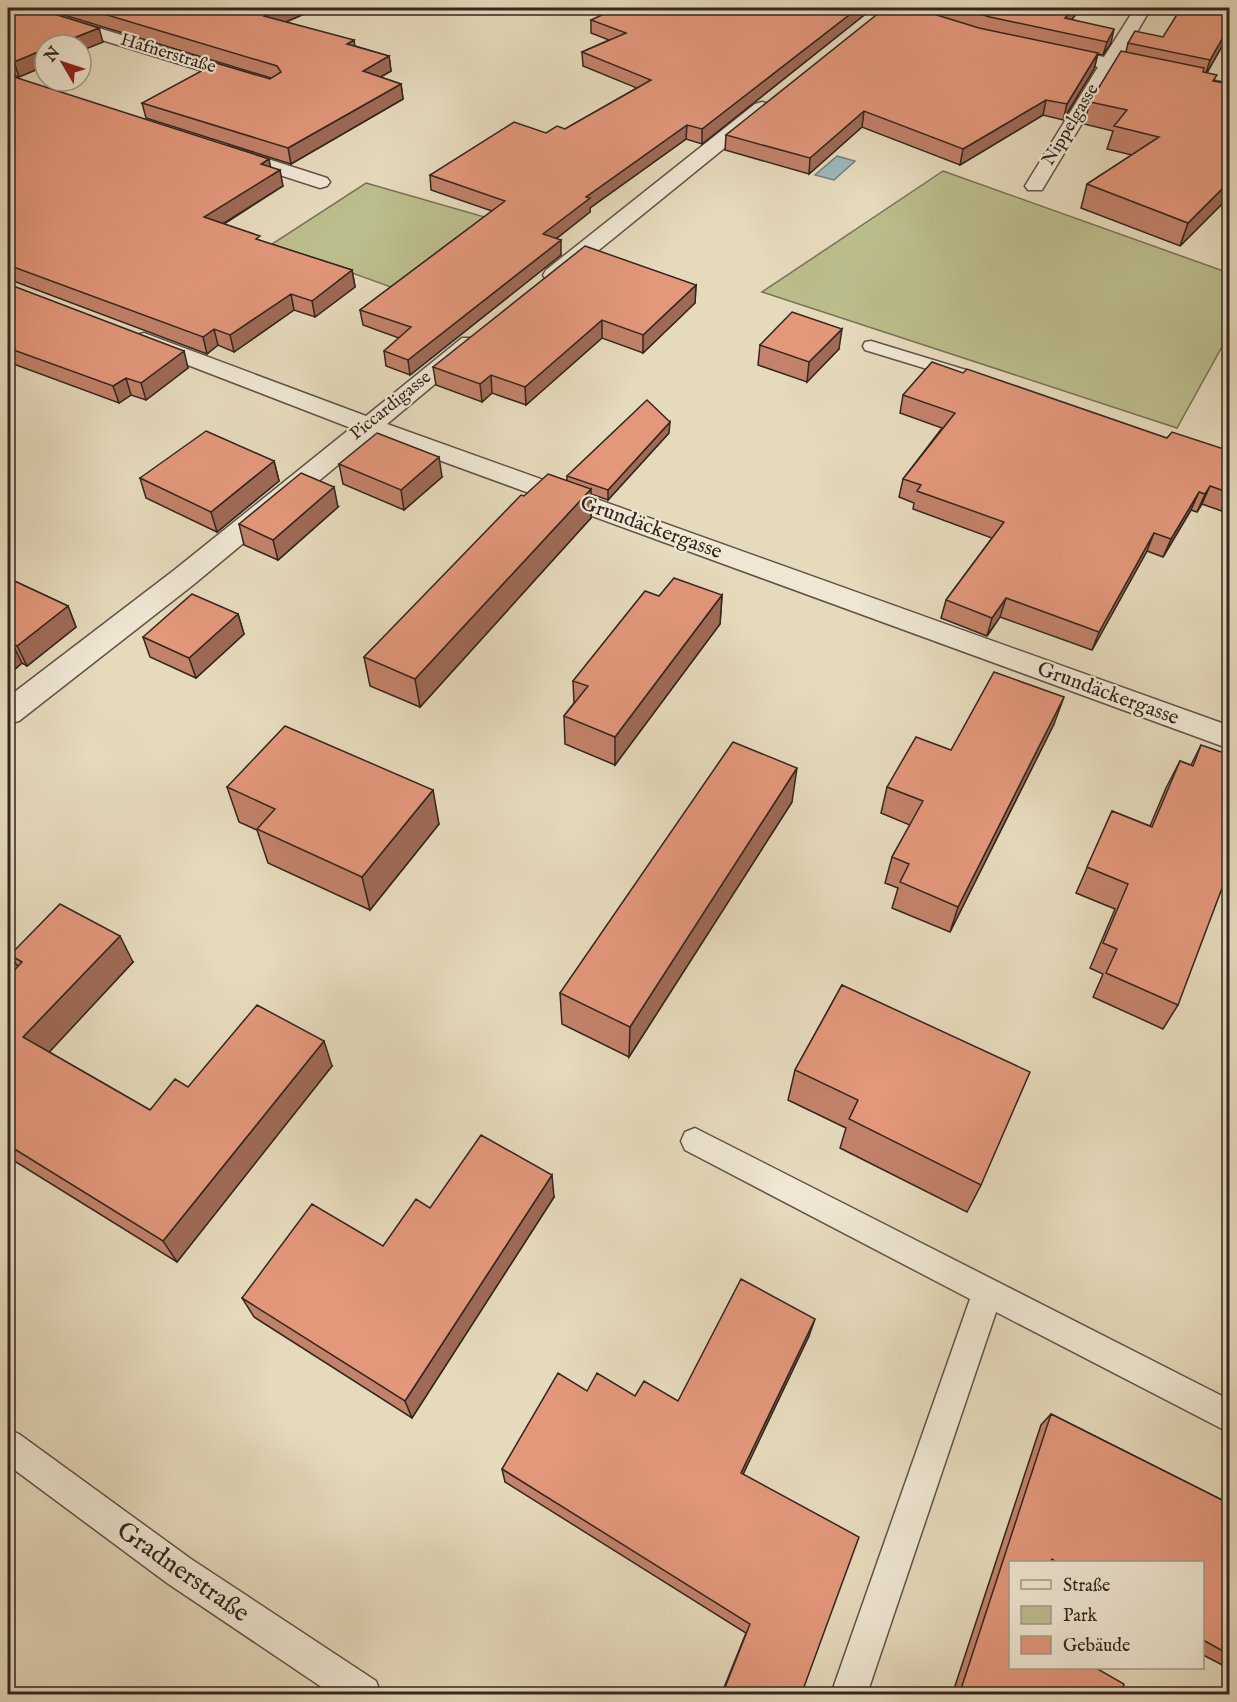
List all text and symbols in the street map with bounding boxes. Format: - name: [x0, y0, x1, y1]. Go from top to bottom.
- street label: Hafnerstraße: [117, 29, 219, 79]
- north arrow: [33, 33, 93, 93]
- text: N: [40, 43, 65, 67]
- street label: Nippelgasse: [1038, 80, 1104, 170]
- street label: Piccardigasse: [346, 366, 436, 446]
- street label: Grundäckergasse: [576, 490, 726, 566]
- street label: Grundäckergasse: [1033, 656, 1183, 732]
- street label: Gradnerstraße: [110, 1514, 256, 1630]
- legend: [1009, 1561, 1204, 1669]
- text: Straße: [1063, 1575, 1110, 1598]
- text: Park: [1063, 1605, 1098, 1628]
- text: Gebäude: [1063, 1635, 1130, 1658]

